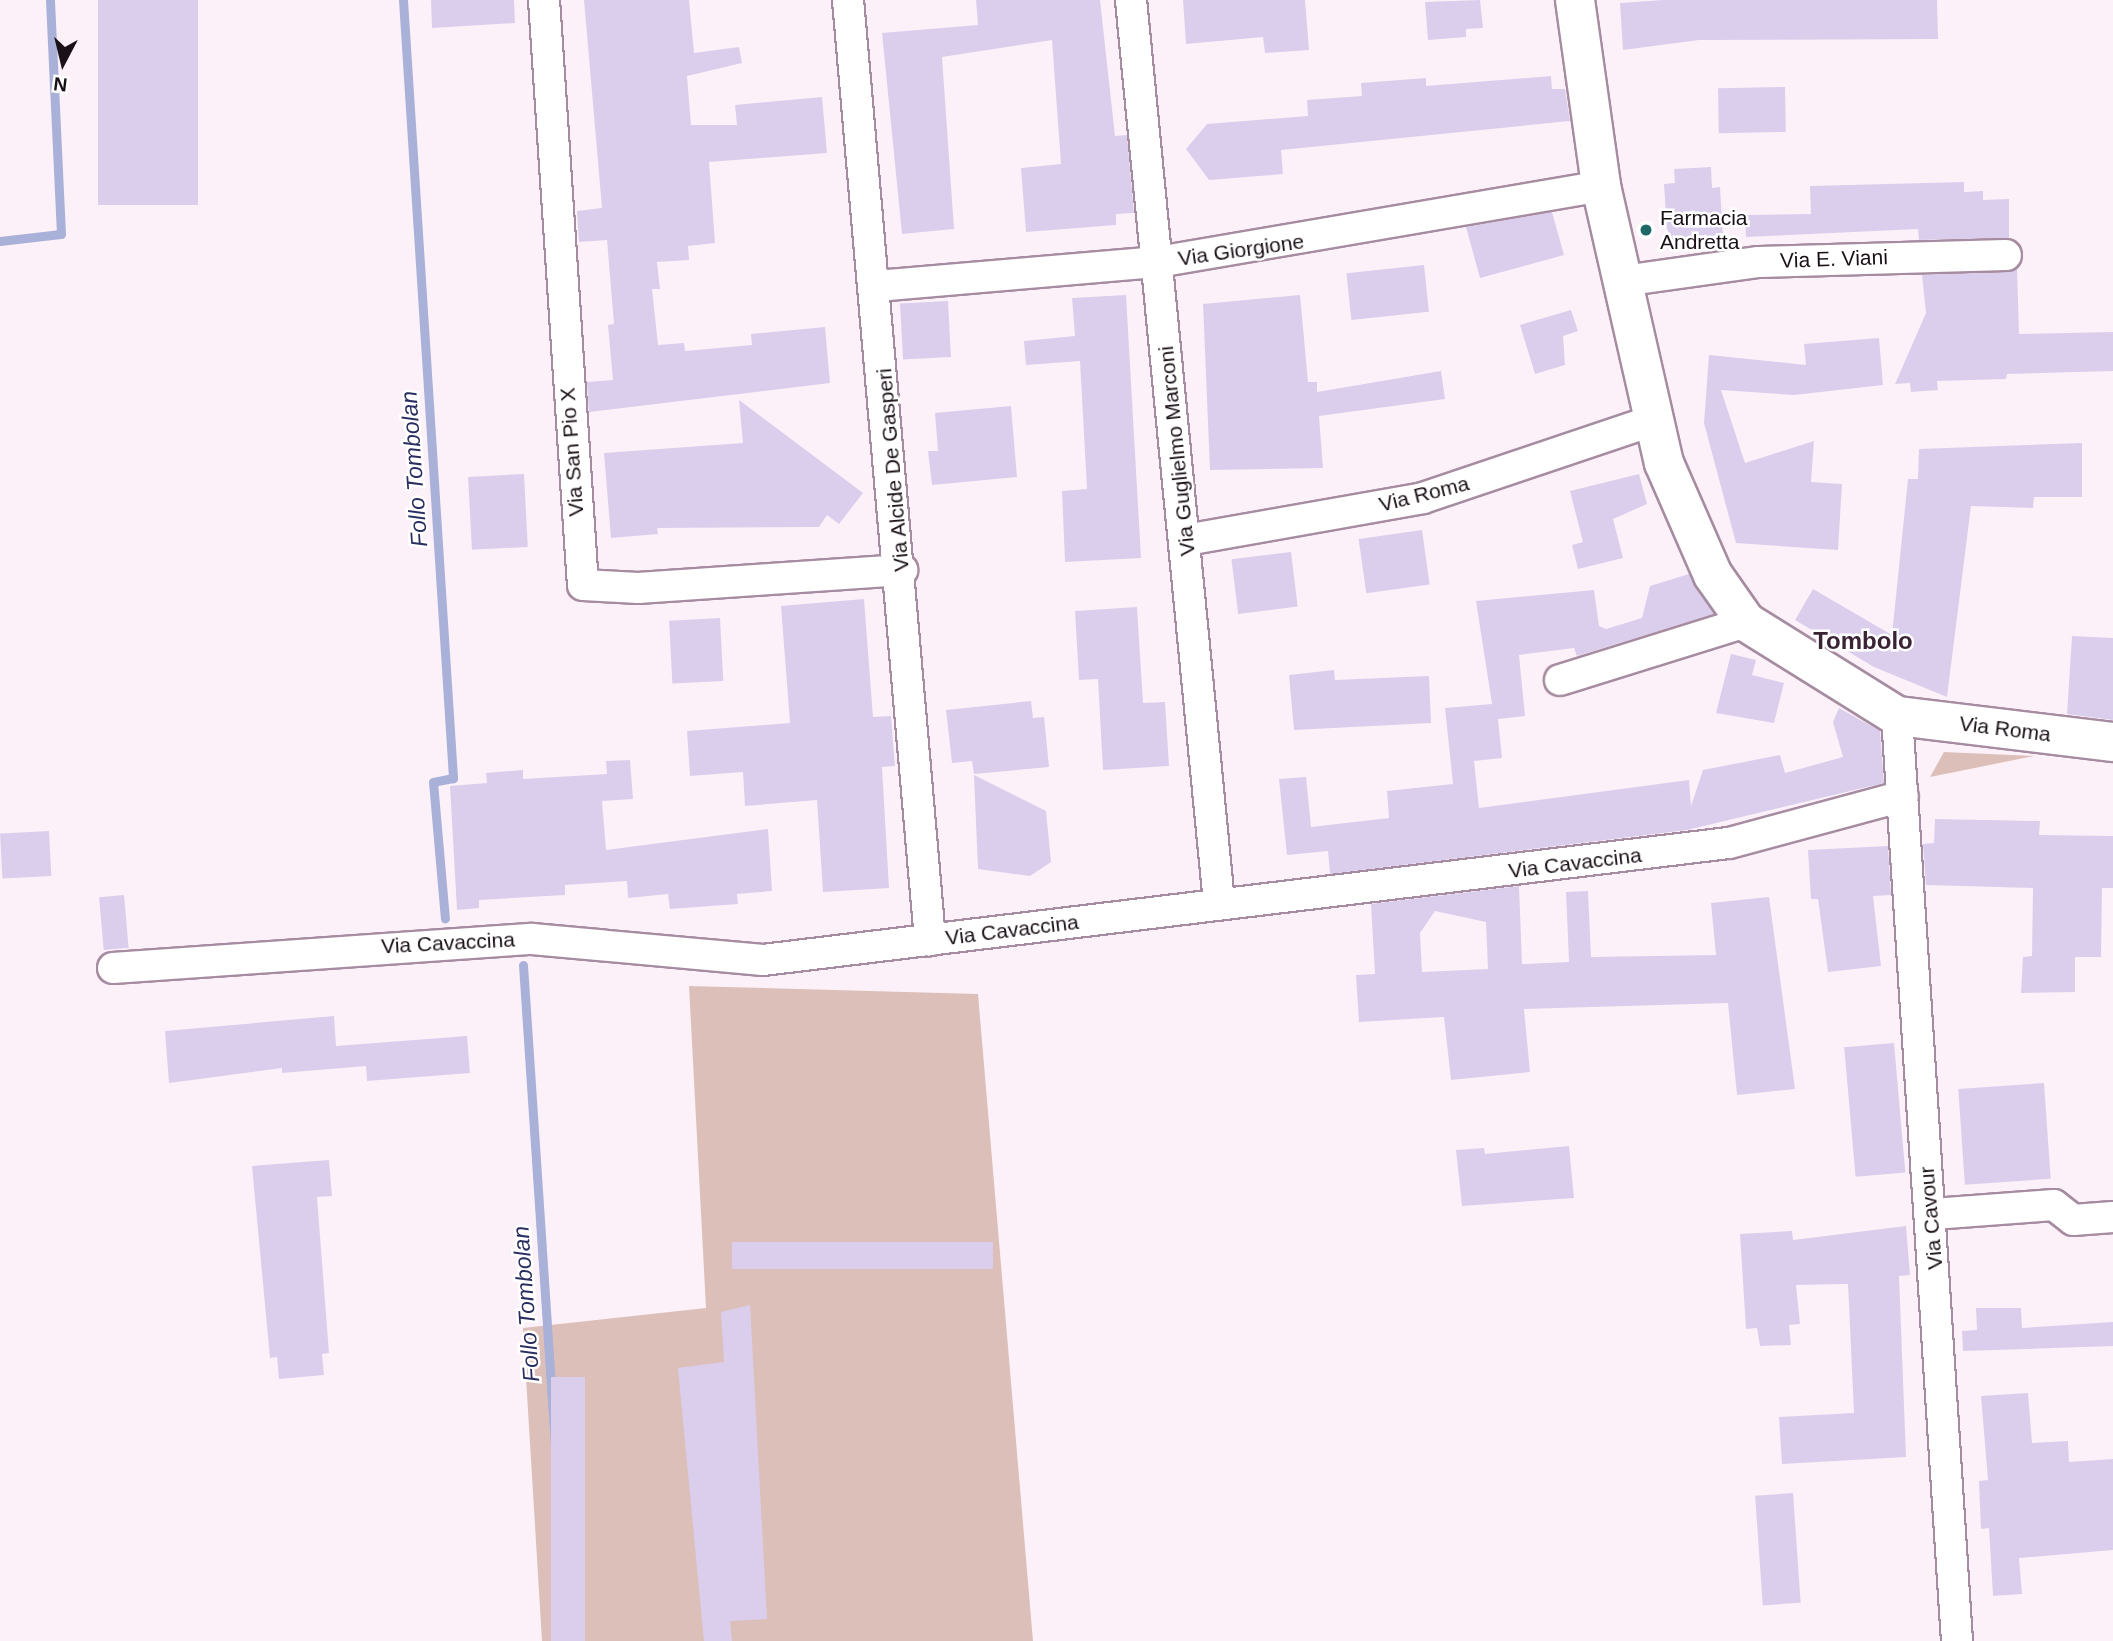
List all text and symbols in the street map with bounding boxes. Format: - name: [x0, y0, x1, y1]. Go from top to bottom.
- north arrow: [28, 28, 98, 98]
- text: N: [52, 73, 68, 96]
- place label: Farmacia Andretta: [1660, 205, 1748, 255]
- marker: Farmacia Andretta: [1638, 222, 1654, 238]
- street label: Via Giorgione: [1176, 229, 1306, 271]
- street label: Via E. Viani: [1780, 245, 1888, 273]
- street label: Via Guglielmo Marconi: [1153, 345, 1201, 557]
- street label: Via Alcide De Gasperi: [872, 367, 914, 573]
- street label: Via San Pio X: [555, 387, 589, 517]
- water label: Follo Tombolan: [395, 390, 433, 548]
- street label: Via Roma: [1376, 471, 1472, 517]
- district label: Tombolo: [1813, 627, 1913, 655]
- street label: Via Roma: [1958, 711, 2052, 747]
- street label: Via Cavaccina: [1507, 842, 1643, 884]
- street label: Via Cavaccina: [944, 909, 1080, 951]
- street label: Via Cavaccina: [381, 927, 515, 959]
- street label: Via Cavour: [1914, 1165, 1948, 1271]
- water label: Follo Tombolan: [507, 1225, 545, 1383]

